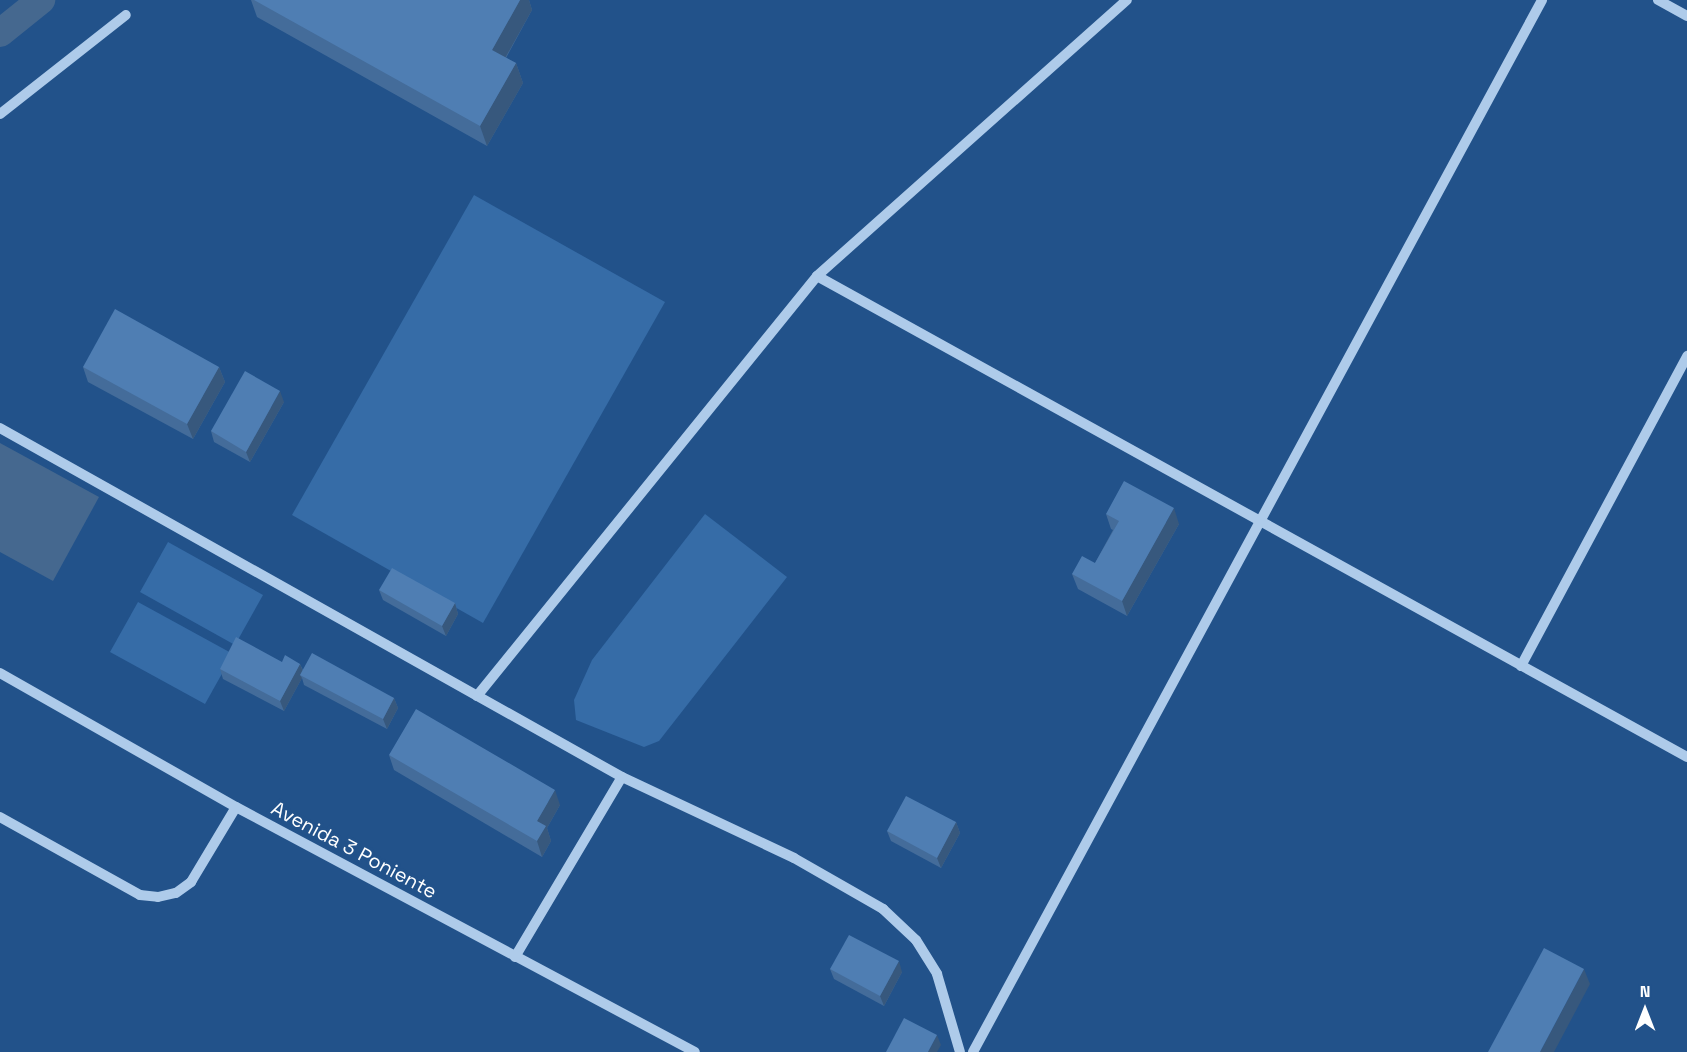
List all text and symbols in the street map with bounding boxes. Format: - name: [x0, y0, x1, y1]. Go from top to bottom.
- street label: Avenida 3 Poniente: [267, 796, 441, 904]
- north arrow: [1615, 980, 1675, 1040]
- text: N: [1640, 981, 1650, 1002]

